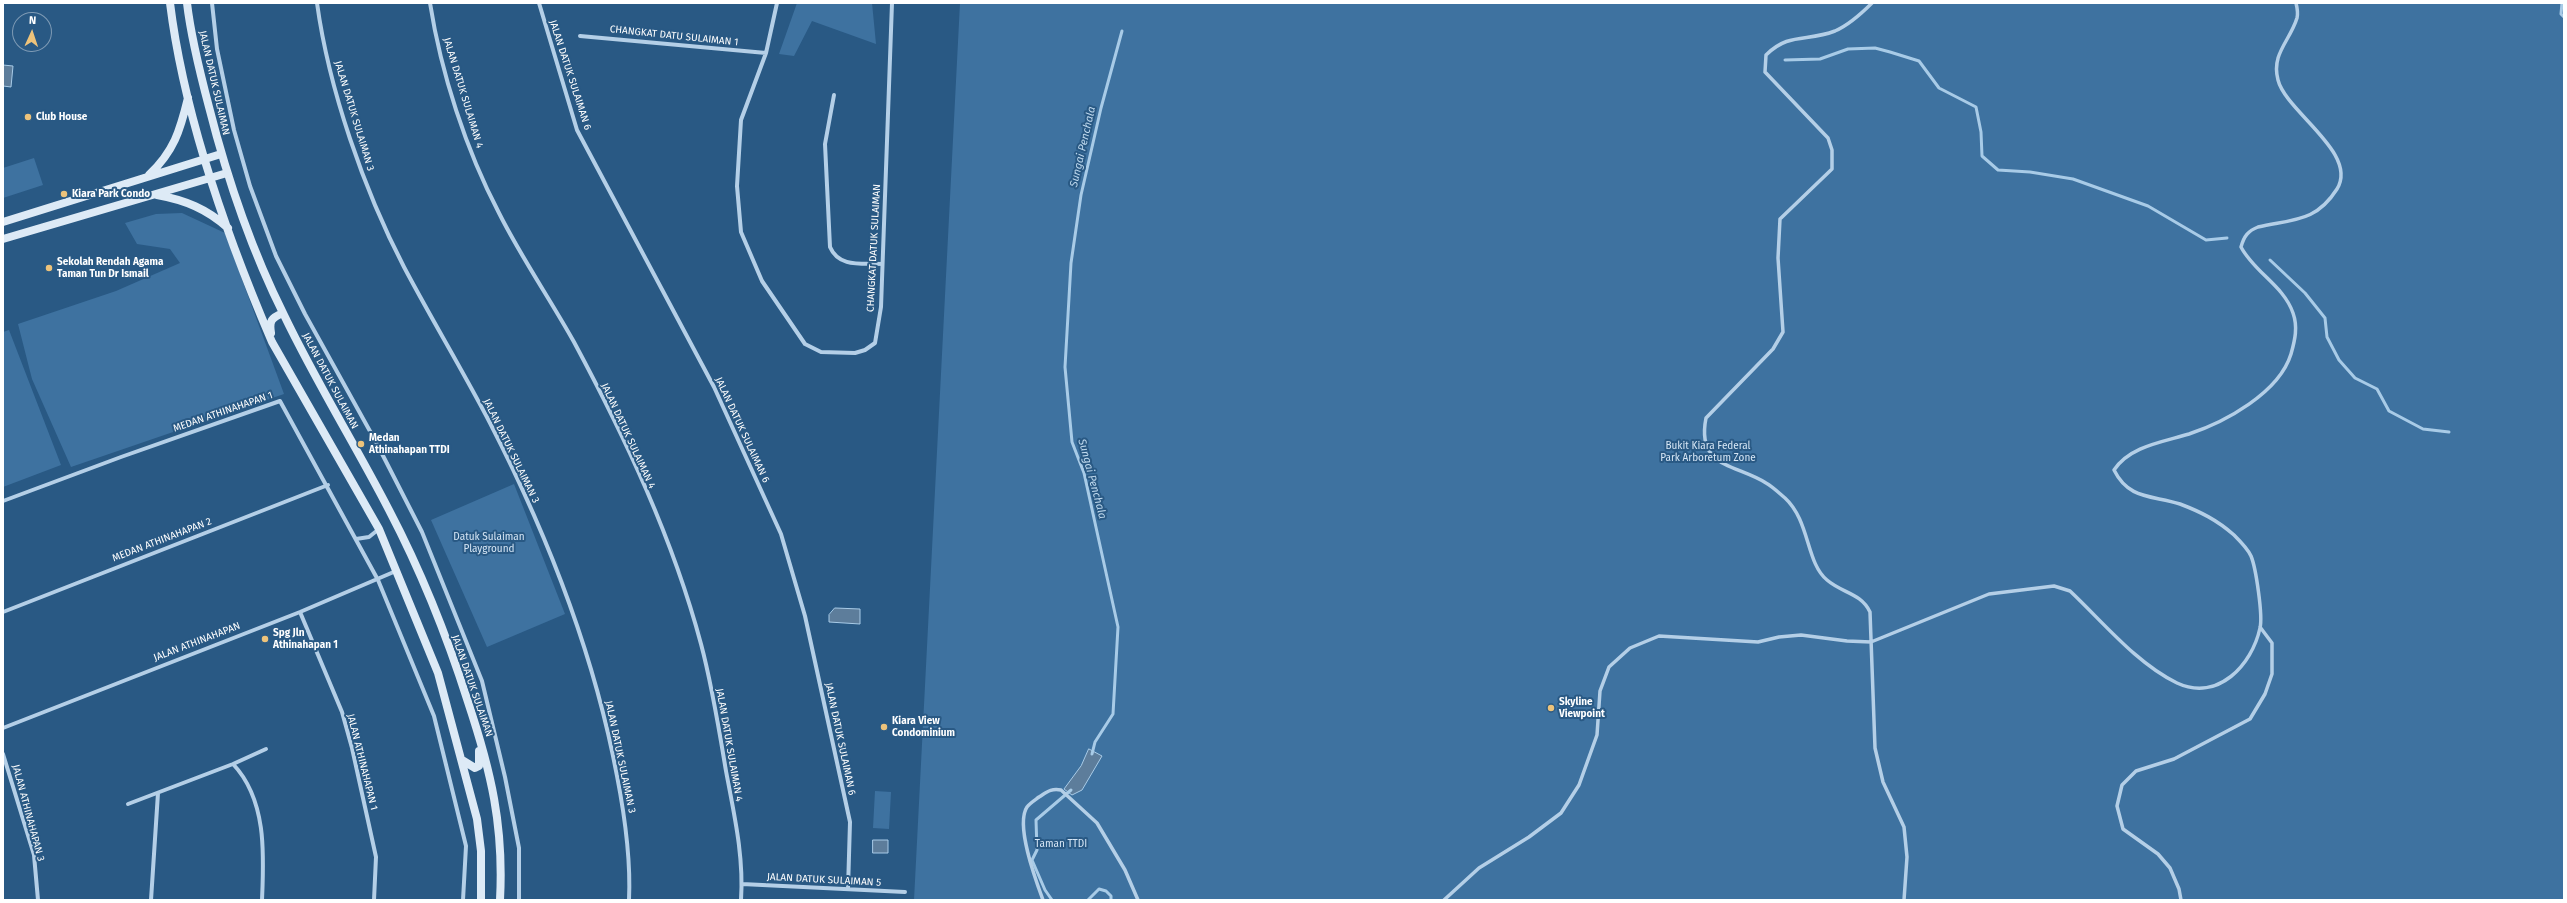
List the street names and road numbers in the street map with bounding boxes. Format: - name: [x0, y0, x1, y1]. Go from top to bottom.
- street label: JALAN DATUK SULAIMAN 6: [547, 18, 593, 132]
- street label: CHANGKAT DATU SULAIMAN 1: [609, 23, 739, 49]
- street label: JALAN DATUK SULAIMAN: [196, 30, 232, 136]
- street label: JALAN DATUK SULAIMAN 4: [440, 36, 486, 150]
- street label: JALAN DATUK SULAIMAN 3: [332, 59, 376, 173]
- street label: CHANGKAT DATUK SULAIMAN: [865, 184, 883, 312]
- street label: JALAN DATUK SULAIMAN: [300, 331, 360, 431]
- street label: JALAN DATUK SULAIMAN 6: [712, 375, 772, 485]
- street label: JALAN DATUK SULAIMAN 4: [598, 381, 658, 491]
- street label: MEDAN ATHINAHAPAN 1: [172, 389, 274, 435]
- street label: JALAN DATUK SULAIMAN 3: [480, 397, 542, 505]
- street label: MEDAN ATHINAHAPAN 2: [111, 516, 213, 564]
- street label: JALAN ATHINAHAPAN: [152, 620, 242, 664]
- street label: JALAN DATUK SULAIMAN: [449, 633, 495, 739]
- street label: JALAN DATUK SULAIMAN 6: [822, 682, 858, 796]
- street label: JALAN DATUK SULAIMAN 4: [713, 687, 745, 803]
- street label: JALAN DATUK SULAIMAN 3: [602, 700, 638, 814]
- street label: JALAN ATHINAHAPAN 1: [344, 713, 380, 811]
- street label: JALAN ATHINAHAPAN 3: [9, 763, 47, 863]
- street label: JALAN DATUK SULAIMAN 5: [766, 871, 882, 889]

